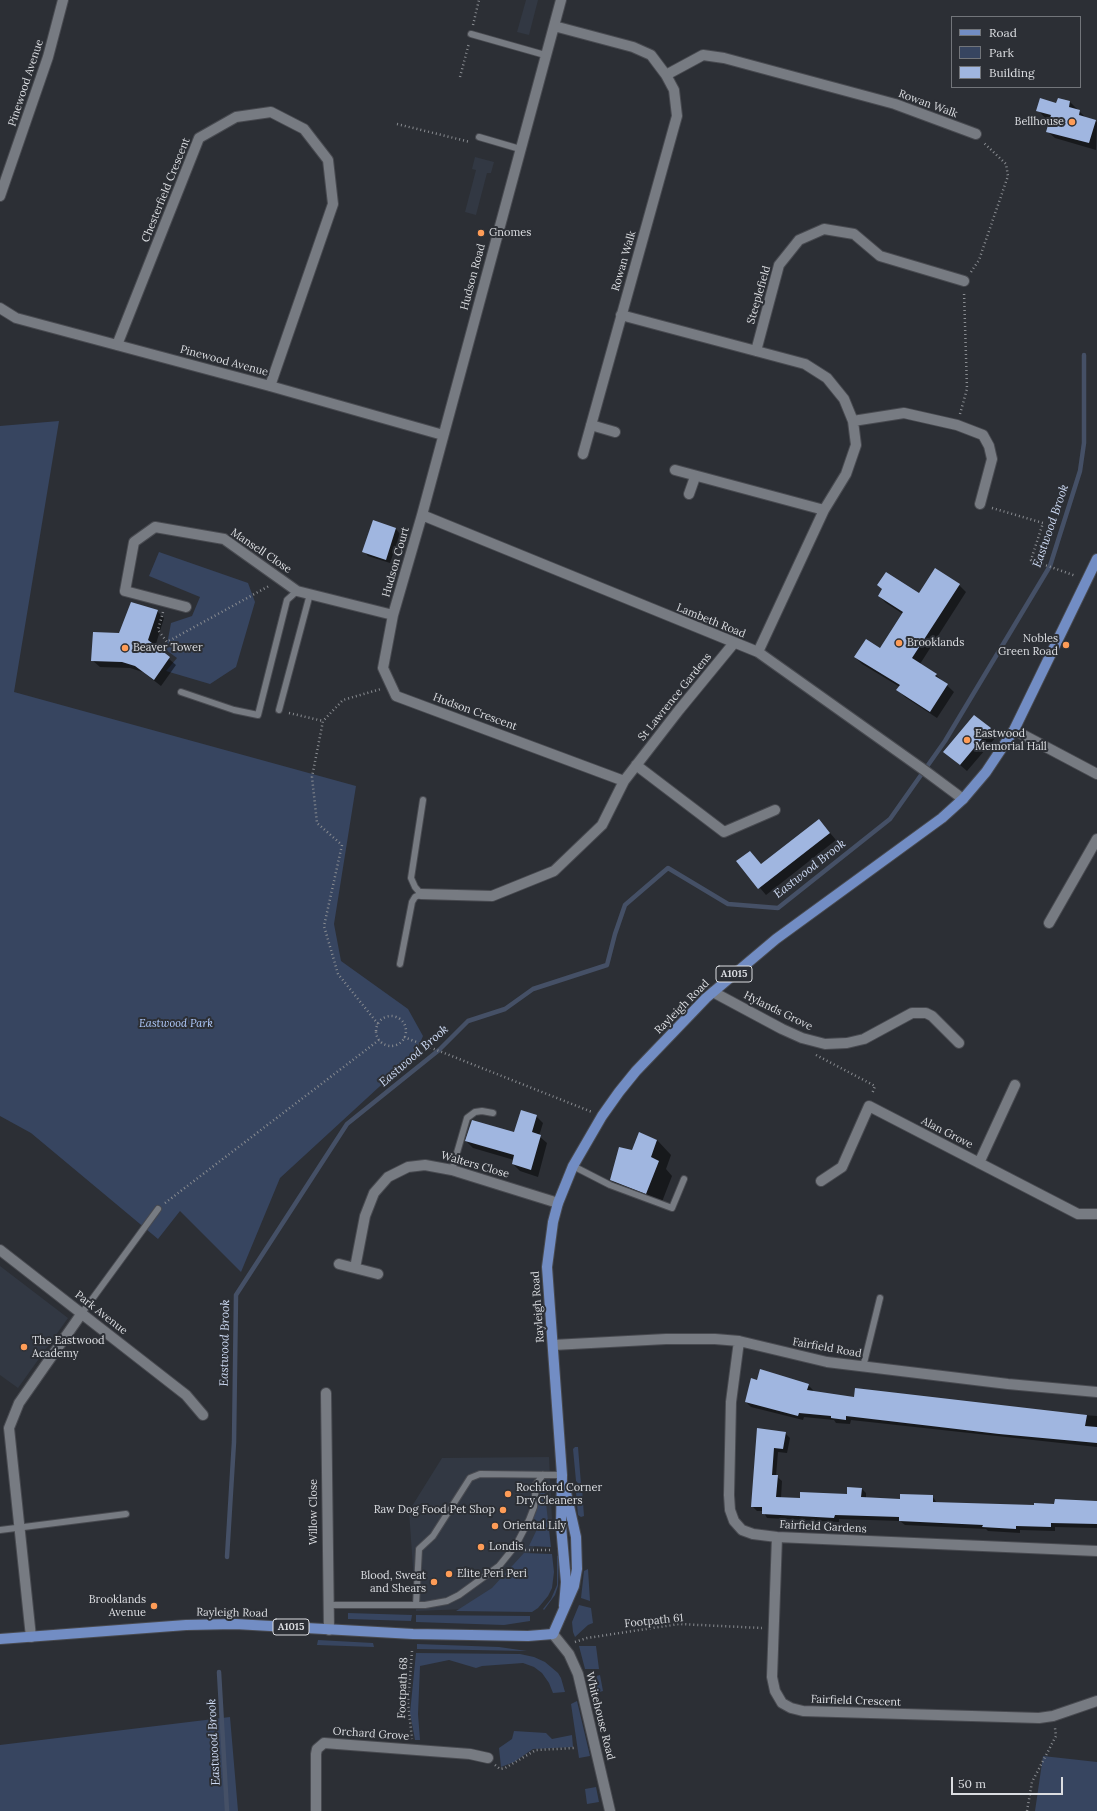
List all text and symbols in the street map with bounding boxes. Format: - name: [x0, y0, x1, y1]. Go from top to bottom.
- legend: [951, 16, 1081, 88]
- text: Road: [989, 25, 1017, 40]
- street label: Pinewood Avenue: [6, 38, 46, 128]
- text: Park: [989, 45, 1014, 60]
- text: Building: [989, 65, 1035, 80]
- street label: Rowan Walk: [897, 87, 959, 121]
- place label: Bellhouse: [1015, 115, 1064, 129]
- marker: Bellhouse: [1067, 117, 1077, 127]
- street label: Chesterfield Crescent: [139, 136, 193, 244]
- place label: Gnomes: [489, 226, 531, 240]
- marker: Gnomes: [476, 228, 486, 238]
- street label: Rowan Walk: [609, 229, 639, 293]
- street label: Hudson Road: [458, 242, 488, 312]
- street label: Steeplefield: [744, 264, 774, 326]
- street label: Pinewood Avenue: [178, 343, 270, 379]
- water label: Eastwood Brook: [1030, 483, 1072, 569]
- street label: Hudson Court: [380, 525, 412, 599]
- street label: Mansell Close: [228, 526, 294, 576]
- street label: Lambeth Road: [674, 601, 748, 641]
- place label: Nobles Green Road: [998, 632, 1058, 658]
- place label: Brooklands: [907, 636, 964, 650]
- marker: Brooklands: [894, 638, 904, 648]
- marker: Nobles Green Road: [1061, 640, 1071, 650]
- place label: Beaver Tower: [133, 641, 203, 655]
- marker: Beaver Tower: [120, 643, 130, 653]
- street label: St Lawrence Gardens: [635, 650, 715, 744]
- street label: Hudson Crescent: [431, 691, 519, 733]
- place label: Eastwood Memorial Hall: [975, 727, 1047, 753]
- marker: Eastwood Memorial Hall: [962, 735, 972, 745]
- water label: Eastwood Brook: [771, 837, 849, 901]
- road number: A1015: [716, 966, 752, 982]
- street label: Rayleigh Road: [652, 977, 712, 1037]
- street label: Hylands Grove: [741, 989, 815, 1033]
- park label: Eastwood Park: [139, 1017, 213, 1031]
- water label: Eastwood Brook: [376, 1022, 452, 1090]
- street label: Alan Grove: [919, 1114, 975, 1152]
- street label: Walters Close: [439, 1149, 511, 1181]
- street label: Rayleigh Road: [529, 1271, 547, 1343]
- street label: Park Avenue: [72, 1288, 130, 1338]
- water label: Eastwood Brook: [217, 1299, 233, 1387]
- place label: The Eastwood Academy: [32, 1334, 105, 1360]
- street label: Fairfield Road: [791, 1335, 863, 1361]
- marker: The Eastwood Academy: [19, 1342, 29, 1352]
- street label: Willow Close: [307, 1479, 321, 1545]
- place label: Rochford Corner Dry Cleaners: [516, 1481, 602, 1507]
- marker: Rochford Corner Dry Cleaners: [503, 1489, 513, 1499]
- place label: Raw Dog Food Pet Shop: [374, 1503, 495, 1517]
- marker: Raw Dog Food Pet Shop: [498, 1505, 508, 1515]
- street label: Fairfield Gardens: [779, 1518, 867, 1536]
- place label: Oriental Lily: [503, 1519, 566, 1533]
- marker: Oriental Lily: [490, 1521, 500, 1531]
- place label: Londis: [489, 1540, 523, 1554]
- marker: Londis: [476, 1542, 486, 1552]
- place label: Elite Peri Peri: [457, 1567, 527, 1581]
- place label: Blood, Sweat and Shears: [360, 1569, 426, 1595]
- marker: Elite Peri Peri: [444, 1569, 454, 1579]
- marker: Blood, Sweat and Shears: [429, 1577, 439, 1587]
- place label: Brooklands Avenue: [89, 1593, 146, 1619]
- marker: Brooklands Avenue: [149, 1601, 159, 1611]
- street label: Rayleigh Road: [196, 1606, 268, 1620]
- street label: Footpath 61: [624, 1611, 684, 1631]
- road number: A1015: [273, 1619, 309, 1635]
- street label: Footpath 68: [395, 1657, 411, 1719]
- street label: Whitehouse Road: [583, 1671, 617, 1761]
- street label: Fairfield Crescent: [811, 1693, 901, 1709]
- water label: Eastwood Brook: [205, 1698, 223, 1786]
- street label: Orchard Grove: [332, 1725, 410, 1743]
- scale bar: [953, 1769, 1065, 1795]
- text: 50 m: [958, 1776, 986, 1791]

